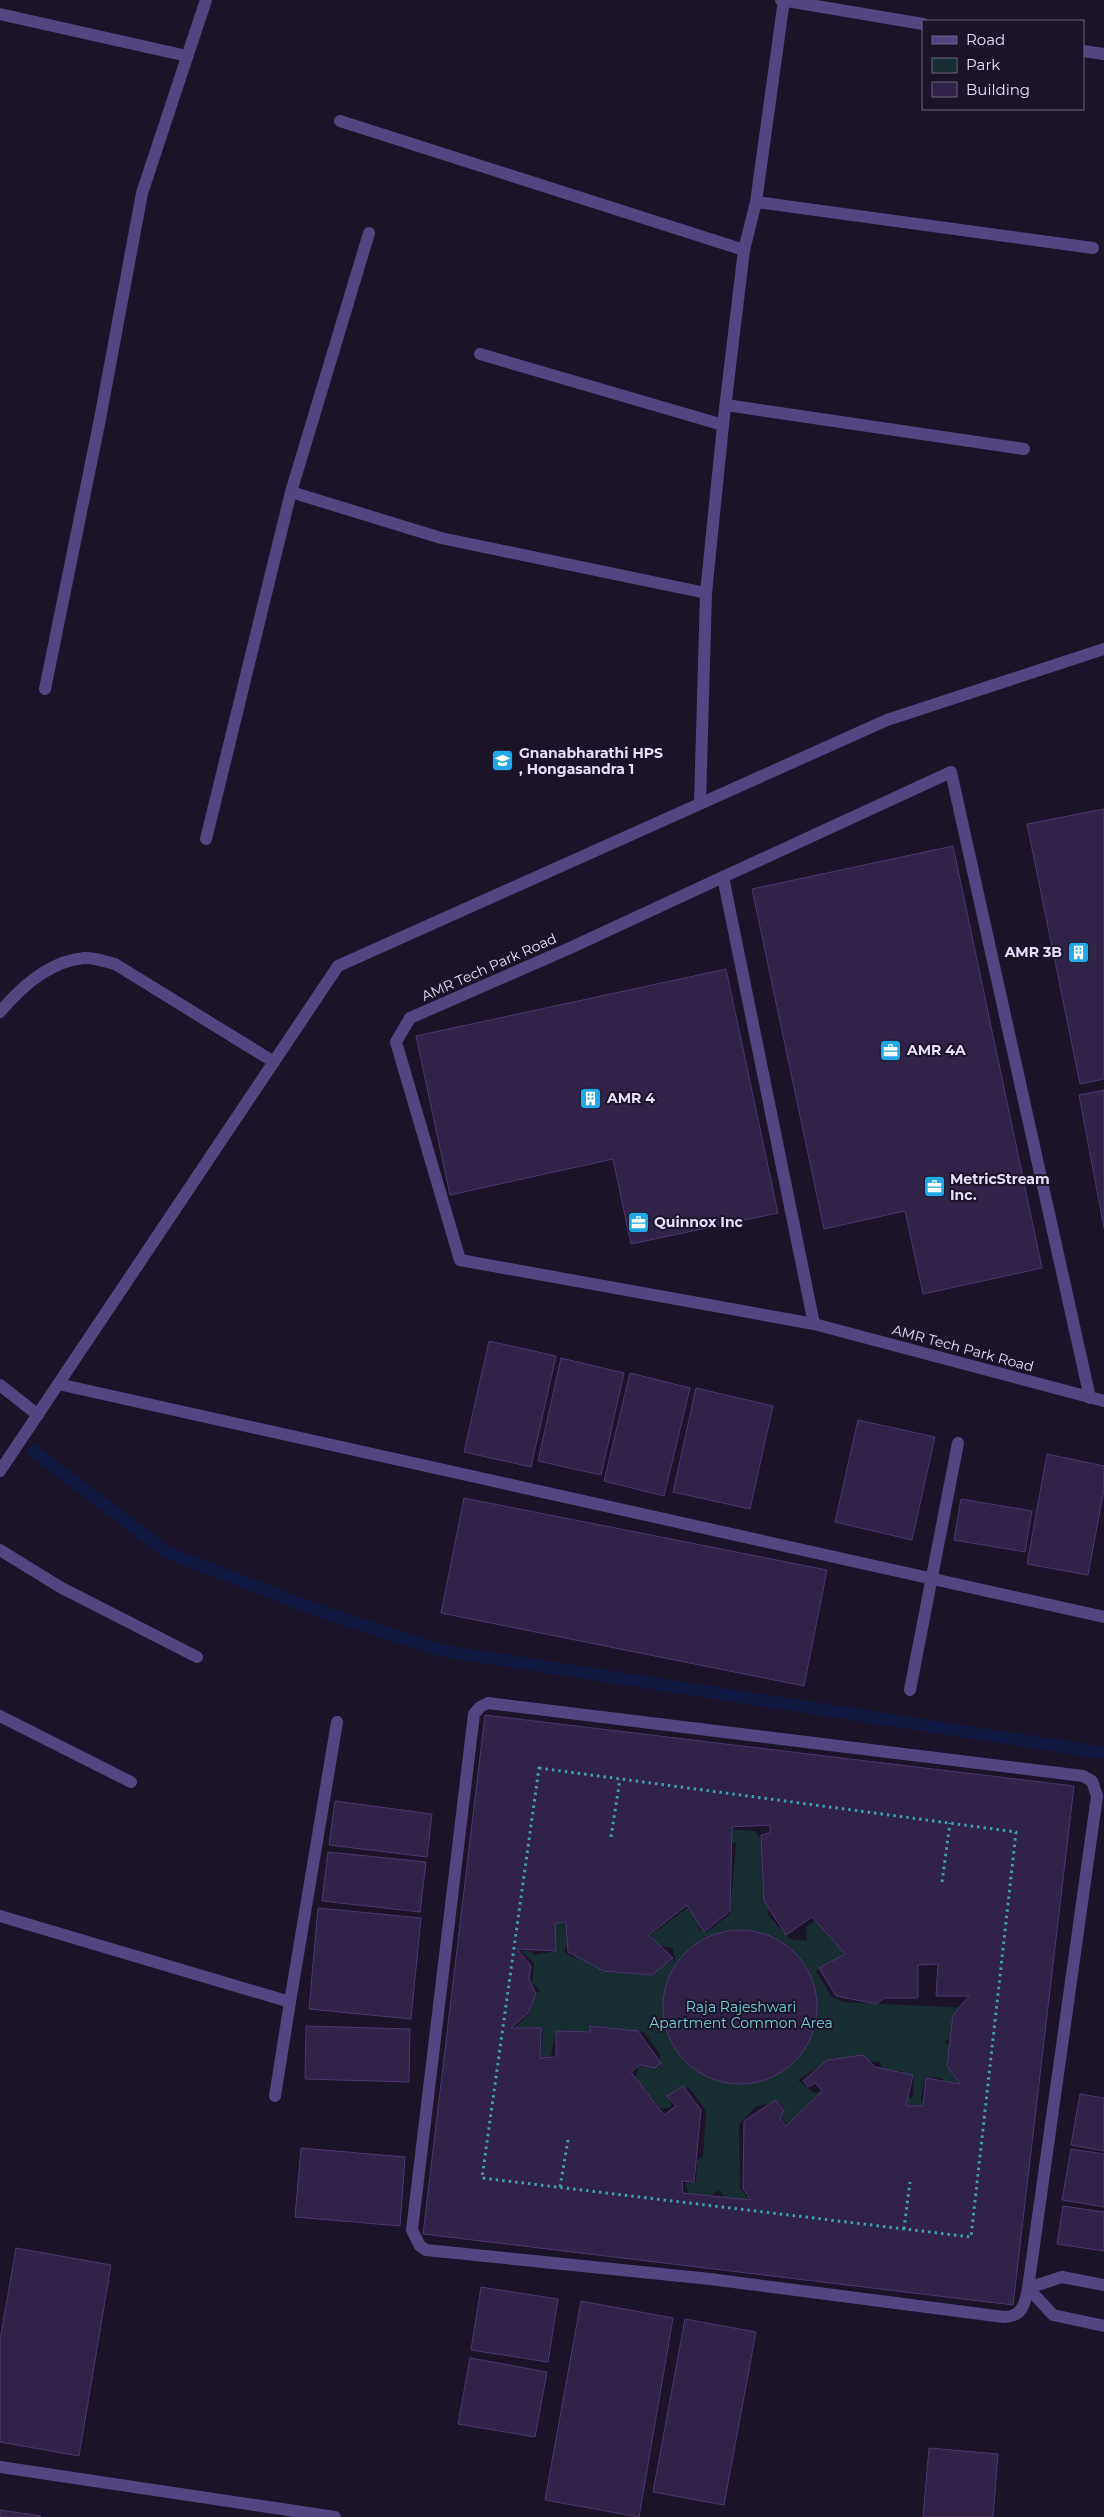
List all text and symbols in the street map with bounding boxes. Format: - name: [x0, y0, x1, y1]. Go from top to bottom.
- legend: [922, 20, 1084, 110]
- text: Road: [966, 30, 1005, 49]
- text: Park: [966, 55, 1000, 74]
- text: Building: [966, 80, 1030, 99]
- place label: Gnanabharathi HPS , Hongasandra 1: [519, 744, 663, 778]
- school or university icon: Gnanabharathi HPS , Hongasandra 1: [491, 749, 515, 773]
- street label: AMR Tech Park Road: [419, 929, 559, 1005]
- building icon: AMR 3B: [1066, 940, 1090, 964]
- place label: AMR 3B: [1004, 943, 1062, 961]
- office icon: AMR 4A: [879, 1038, 903, 1062]
- place label: AMR 4A: [906, 1041, 966, 1059]
- building icon: AMR 4: [579, 1086, 603, 1110]
- place label: AMR 4: [606, 1089, 655, 1107]
- place label: MetricStream Inc.: [950, 1170, 1050, 1204]
- office icon: MetricStream Inc.: [922, 1175, 946, 1199]
- office icon: Quinnox Inc: [626, 1210, 650, 1234]
- place label: Quinnox Inc: [654, 1213, 744, 1231]
- street label: AMR Tech Park Road: [890, 1320, 1036, 1376]
- park label: Raja Rajeshwari Apartment Common Area: [649, 1998, 833, 2032]

